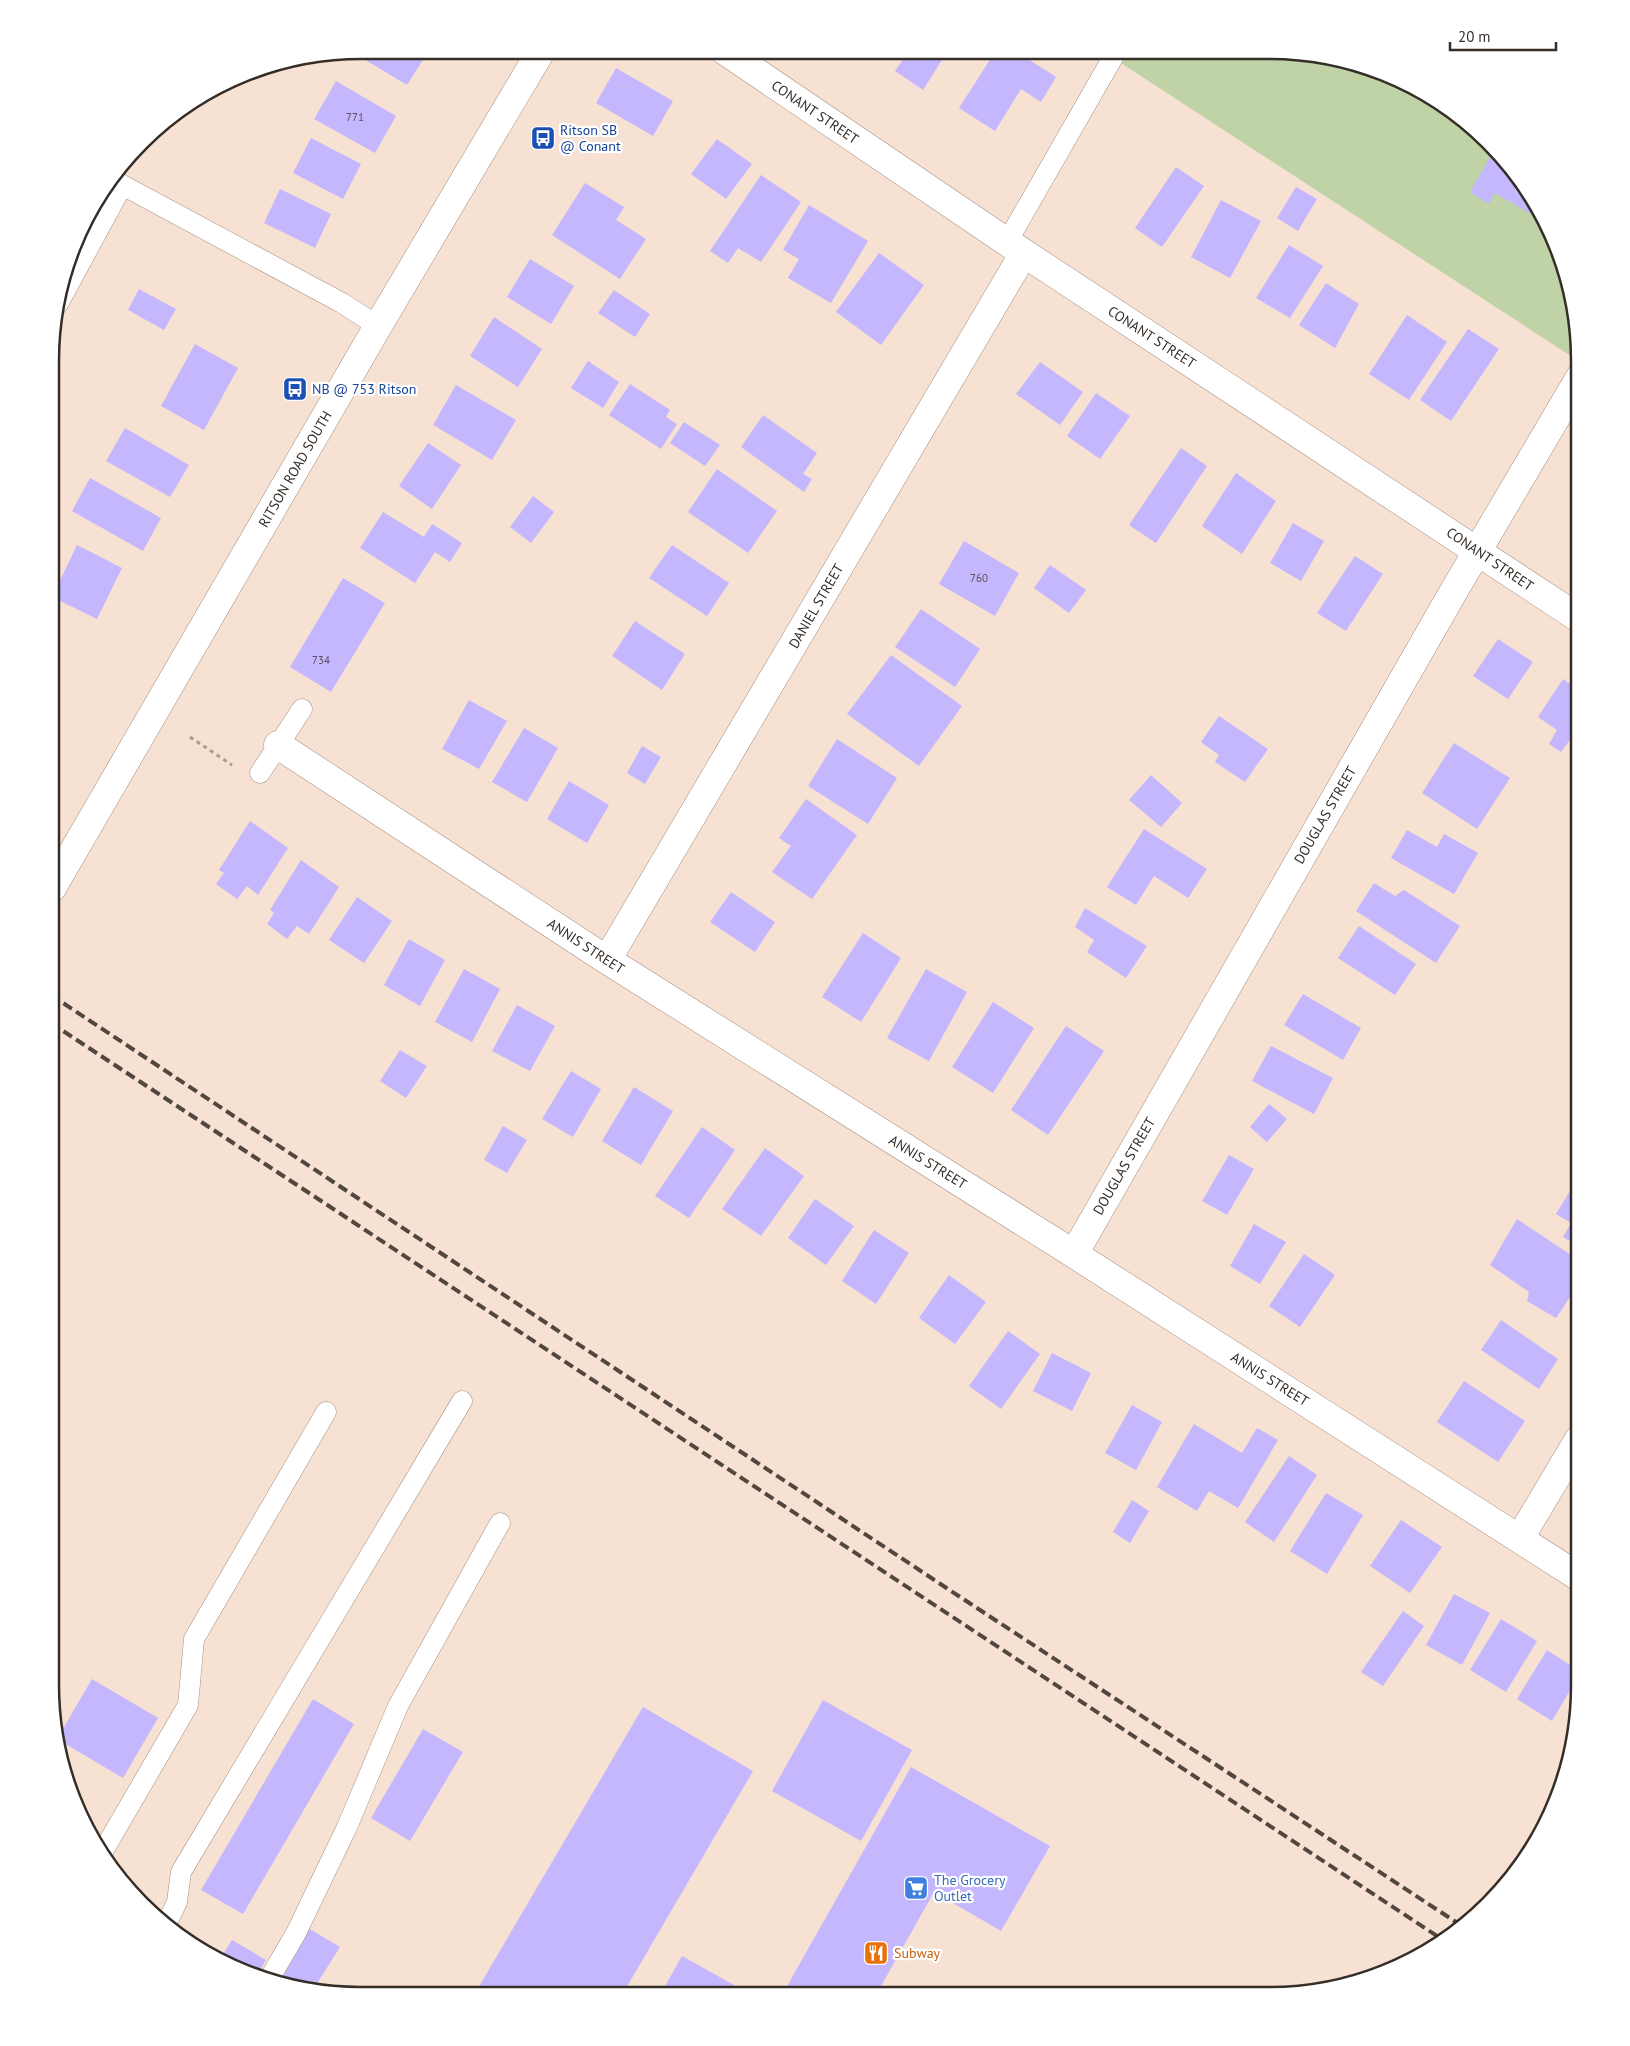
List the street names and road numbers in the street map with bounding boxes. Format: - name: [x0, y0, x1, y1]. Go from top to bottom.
- street label: CONANT STREET: [768, 76, 862, 148]
- street label: CONANT STREET: [1105, 302, 1200, 372]
- street label: RITSON ROAD SOUTH: [254, 407, 336, 531]
- street label: CONANT STREET: [1443, 523, 1537, 595]
- street label: DANIEL STREET: [785, 560, 848, 652]
- street label: DOUGLAS STREET: [1290, 763, 1360, 867]
- street label: ANNIS STREET: [544, 914, 628, 978]
- street label: DOUGLAS STREET: [1089, 1114, 1159, 1218]
- street label: ANNIS STREET: [886, 1131, 971, 1193]
- street label: ANNIS STREET: [1228, 1348, 1313, 1410]

